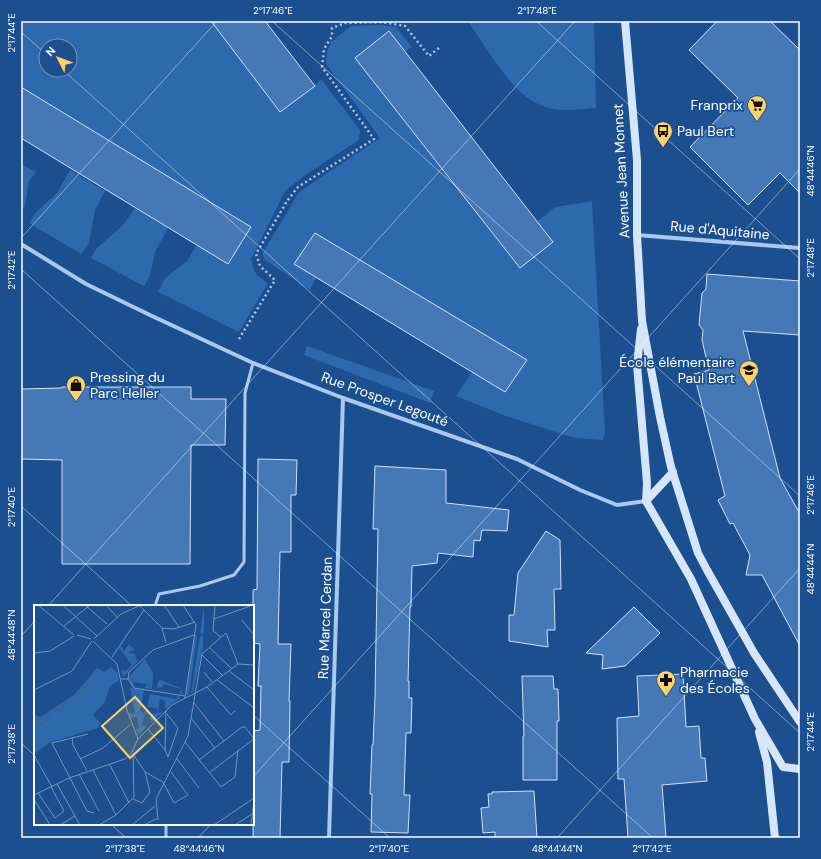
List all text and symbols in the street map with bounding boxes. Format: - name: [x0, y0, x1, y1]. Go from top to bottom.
- text: 2°17'46"E: [253, 4, 293, 17]
- text: 2°17'48"E: [517, 4, 557, 17]
- text: 2°17'44"E: [5, 13, 18, 53]
- north arrow: [38, 38, 78, 78]
- text: N: [43, 44, 58, 59]
- supermarket icon: Franprix: [746, 94, 768, 122]
- place label: Franprix: [690, 96, 743, 114]
- street label: Avenue Jean Monnet: [608, 103, 634, 239]
- bus stop icon: Paul Bert: [652, 120, 674, 148]
- place label: Paul Bert: [677, 122, 734, 140]
- text: 48°44'46"N: [804, 145, 817, 196]
- street label: Rue d'Aquitaine: [670, 217, 770, 243]
- text: 2°17'48"E: [804, 238, 817, 278]
- text: 2°17'42"E: [5, 250, 18, 290]
- place label: École élémentaire Paul Bert: [619, 353, 735, 387]
- school or university icon: École élémentaire Paul Bert: [738, 359, 760, 387]
- place label: Pressing du Parc Heller: [90, 368, 165, 402]
- street label: Rue Prosper Legouté: [319, 368, 451, 430]
- shop icon: Pressing du Parc Heller: [65, 374, 87, 402]
- text: 2°17'46"E: [804, 475, 817, 515]
- text: 2°17'40"E: [5, 486, 18, 527]
- text: 48°44'44"N: [804, 544, 817, 594]
- street label: Rue Marcel Cerdan: [314, 556, 336, 680]
- inset map: [34, 605, 254, 825]
- text: 48°44'48"N: [5, 610, 18, 660]
- place label: Pharmacie des Écoles: [680, 663, 750, 697]
- pharmacy icon: Pharmacie des Écoles: [655, 669, 677, 697]
- text: 2°17'44"E: [804, 712, 817, 752]
- text: 2°17'38"E: [5, 724, 18, 764]
- text: 2°17'38"E: [105, 842, 145, 855]
- text: 48°44'46"N: [174, 842, 225, 855]
- text: 2°17'40"E: [369, 842, 410, 855]
- text: 48°44'44"N: [532, 842, 582, 855]
- text: 2°17'42"E: [632, 842, 672, 855]

